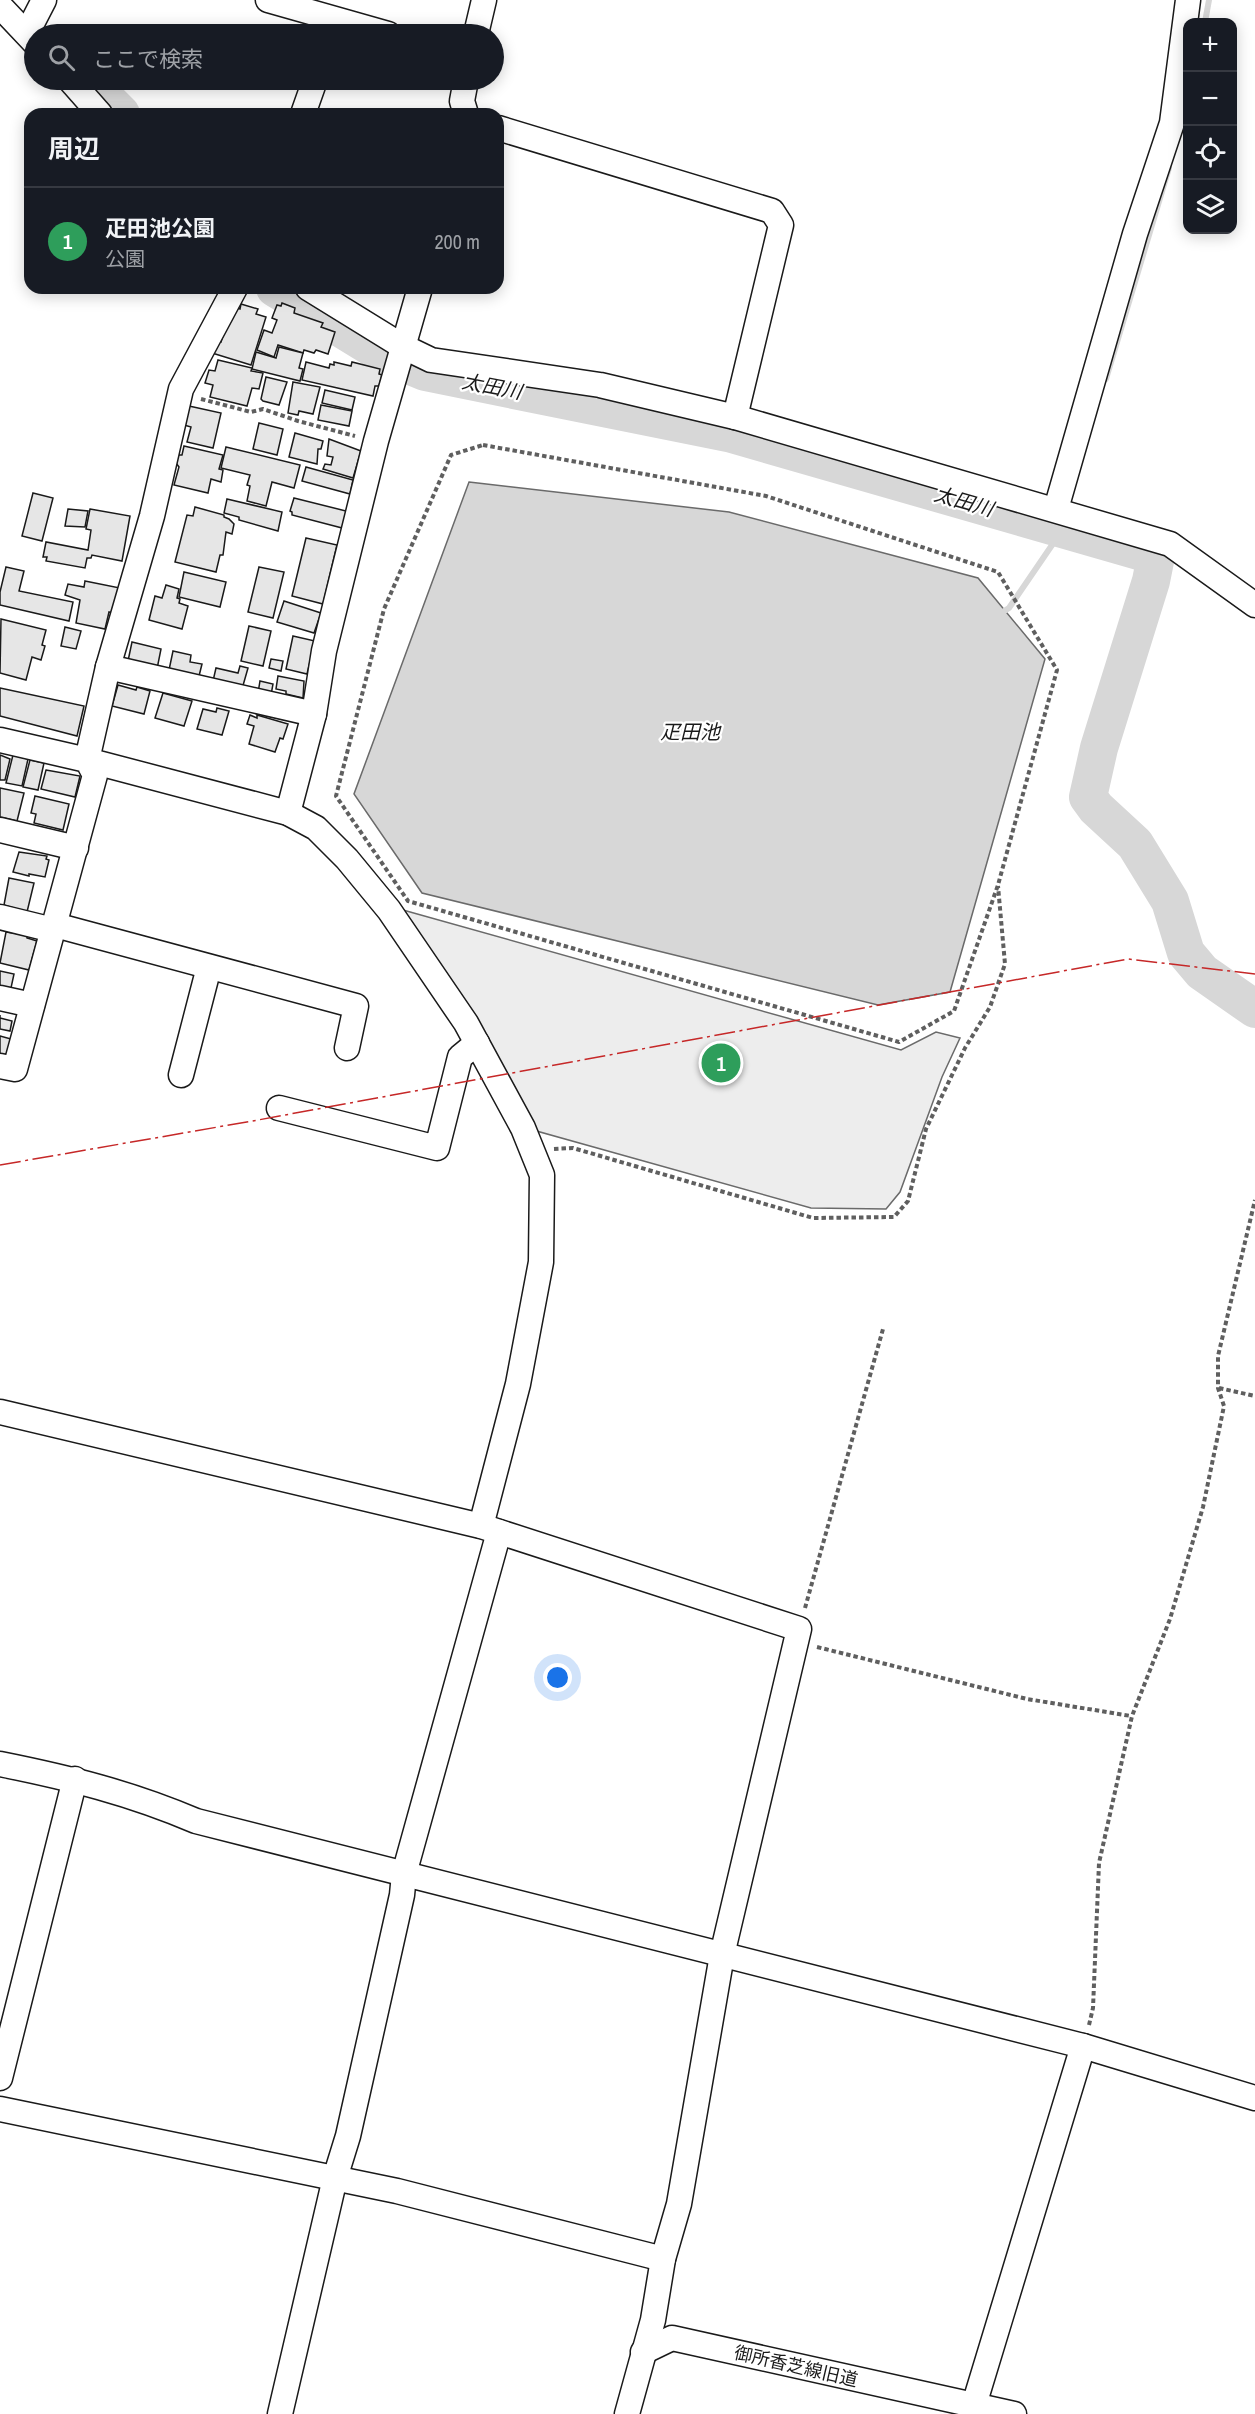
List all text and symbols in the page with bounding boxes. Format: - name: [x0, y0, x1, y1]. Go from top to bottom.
- map controls: [1183, 18, 1237, 234]
- button: +: [1183, 18, 1237, 72]
- search box: [24, 24, 504, 90]
- icon: search: [45, 41, 78, 74]
- text: ここで検索: [93, 44, 203, 74]
- button: −: [1183, 72, 1237, 126]
- button: locate: [1183, 126, 1237, 180]
- text: 周辺: [48, 131, 100, 166]
- button: layers: [1183, 180, 1237, 234]
- text: 疋田池公園: [105, 213, 215, 243]
- text: 1: [63, 228, 72, 255]
- text: 200 m: [434, 228, 480, 255]
- text: 公園: [105, 245, 145, 272]
- water label: 太田川: [460, 367, 526, 405]
- water label: 太田川: [931, 480, 998, 523]
- water label: 疋田池: [660, 718, 722, 745]
- pin: 1: [702, 1040, 740, 1086]
- your location: [543, 1663, 572, 1692]
- street label: 御所香芝線旧道: [732, 2340, 860, 2392]

